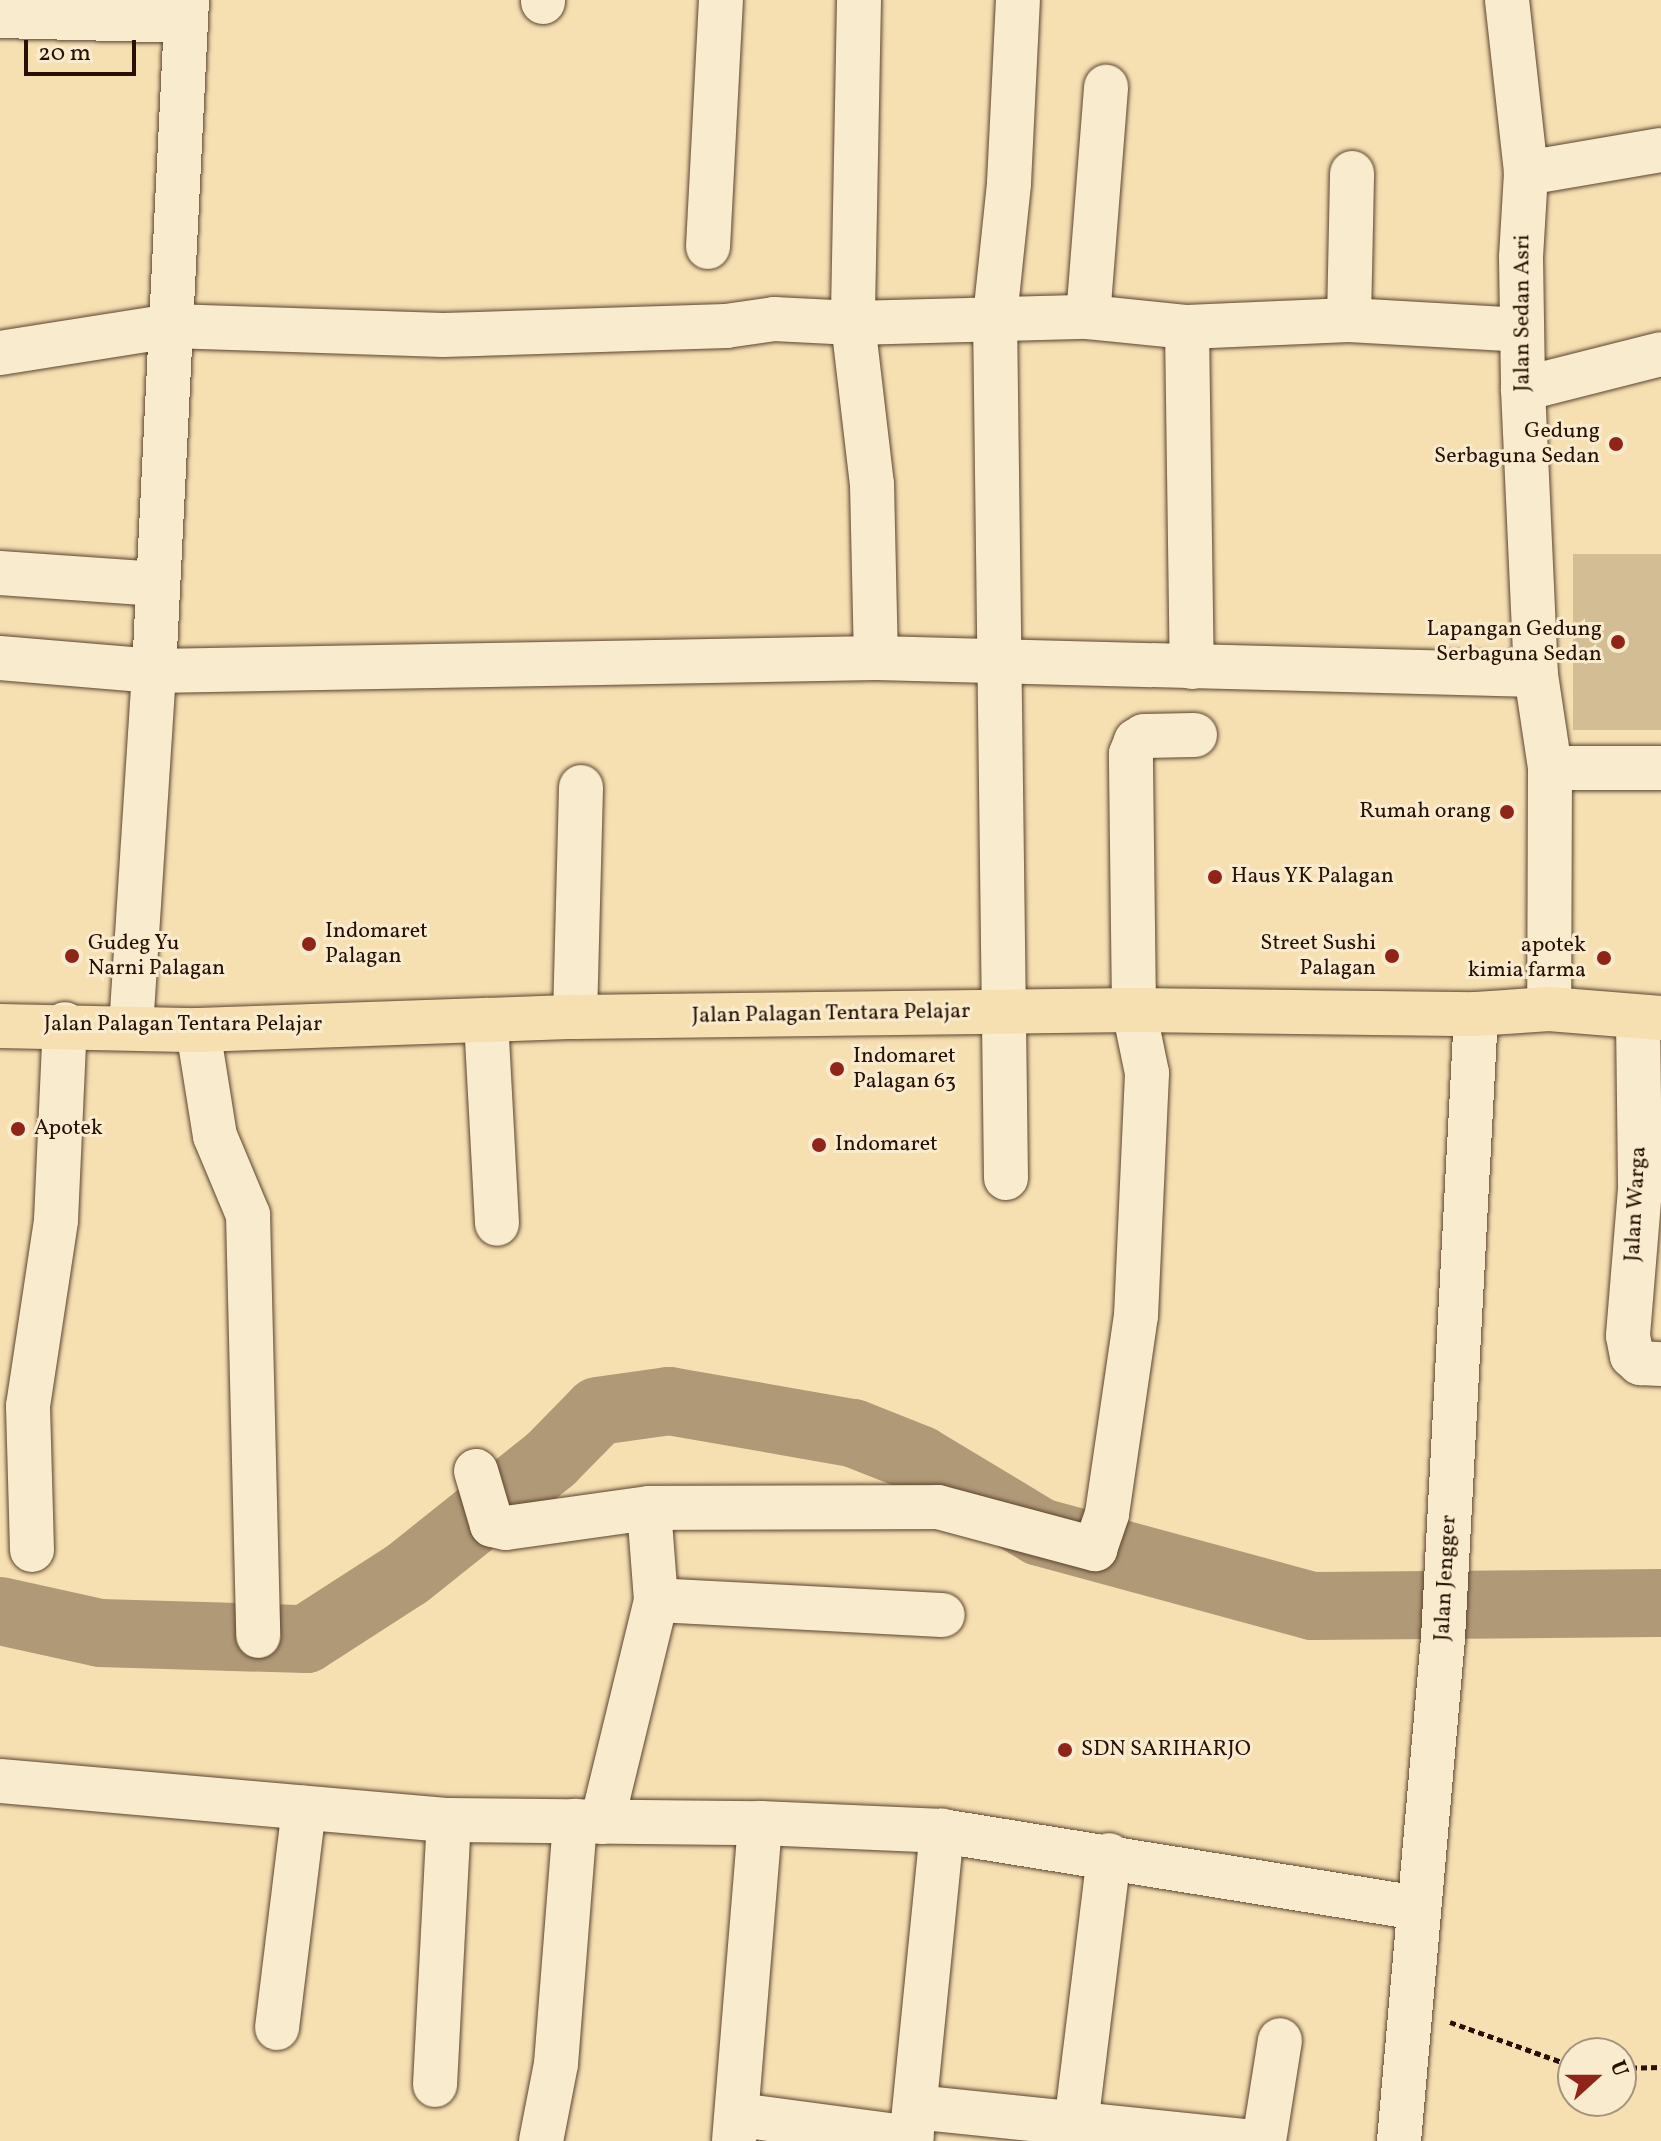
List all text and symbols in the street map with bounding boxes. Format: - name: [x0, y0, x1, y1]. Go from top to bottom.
- scale bar: [28, 24, 140, 74]
- text: 20 m: [38, 37, 91, 71]
- street label: Jalan Sedan Asri: [1510, 234, 1536, 392]
- place label: Gedung Serbaguna Sedan: [1434, 418, 1600, 470]
- marker: Gedung Serbaguna Sedan: [1607, 435, 1625, 453]
- place label: Lapangan Gedung Serbaguna Sedan: [1427, 616, 1602, 668]
- marker: Lapangan Gedung Serbaguna Sedan: [1609, 633, 1627, 651]
- place label: Rumah orang: [1359, 799, 1491, 825]
- marker: Rumah orang: [1498, 803, 1516, 821]
- place label: Haus YK Palagan: [1231, 864, 1395, 890]
- marker: Haus YK Palagan: [1206, 868, 1224, 886]
- place label: Indomaret Palagan: [325, 918, 428, 970]
- place label: Gudeg Yu Narni Palagan: [88, 930, 225, 982]
- place label: Street Sushi Palagan: [1260, 930, 1376, 982]
- place label: apotek kimia farma: [1468, 932, 1586, 984]
- marker: Indomaret Palagan: [300, 935, 318, 953]
- marker: Gudeg Yu Narni Palagan: [63, 947, 81, 965]
- marker: Street Sushi Palagan: [1383, 947, 1401, 965]
- marker: apotek kimia farma: [1593, 947, 1615, 969]
- street label: Jalan Palagan Tentara Pelajar: [691, 998, 971, 1030]
- street label: Jalan Palagan Tentara Pelajar: [43, 1012, 323, 1038]
- place label: Indomaret Palagan 63: [853, 1043, 956, 1094]
- marker: Indomaret Palagan 63: [828, 1060, 846, 1078]
- place label: Apotek: [34, 1116, 103, 1142]
- marker: Apotek: [9, 1120, 27, 1138]
- place label: Indomaret: [835, 1132, 938, 1158]
- marker: Indomaret: [810, 1136, 828, 1154]
- street label: Jalan Warga: [1620, 1145, 1652, 1263]
- street label: Jalan Jengger: [1430, 1514, 1462, 1642]
- place label: SDN SARIHARJO: [1081, 1737, 1251, 1763]
- marker: SDN SARIHARJO: [1056, 1741, 1074, 1759]
- north arrow: [1557, 2037, 1637, 2117]
- text: U: [1601, 2056, 1635, 2082]

